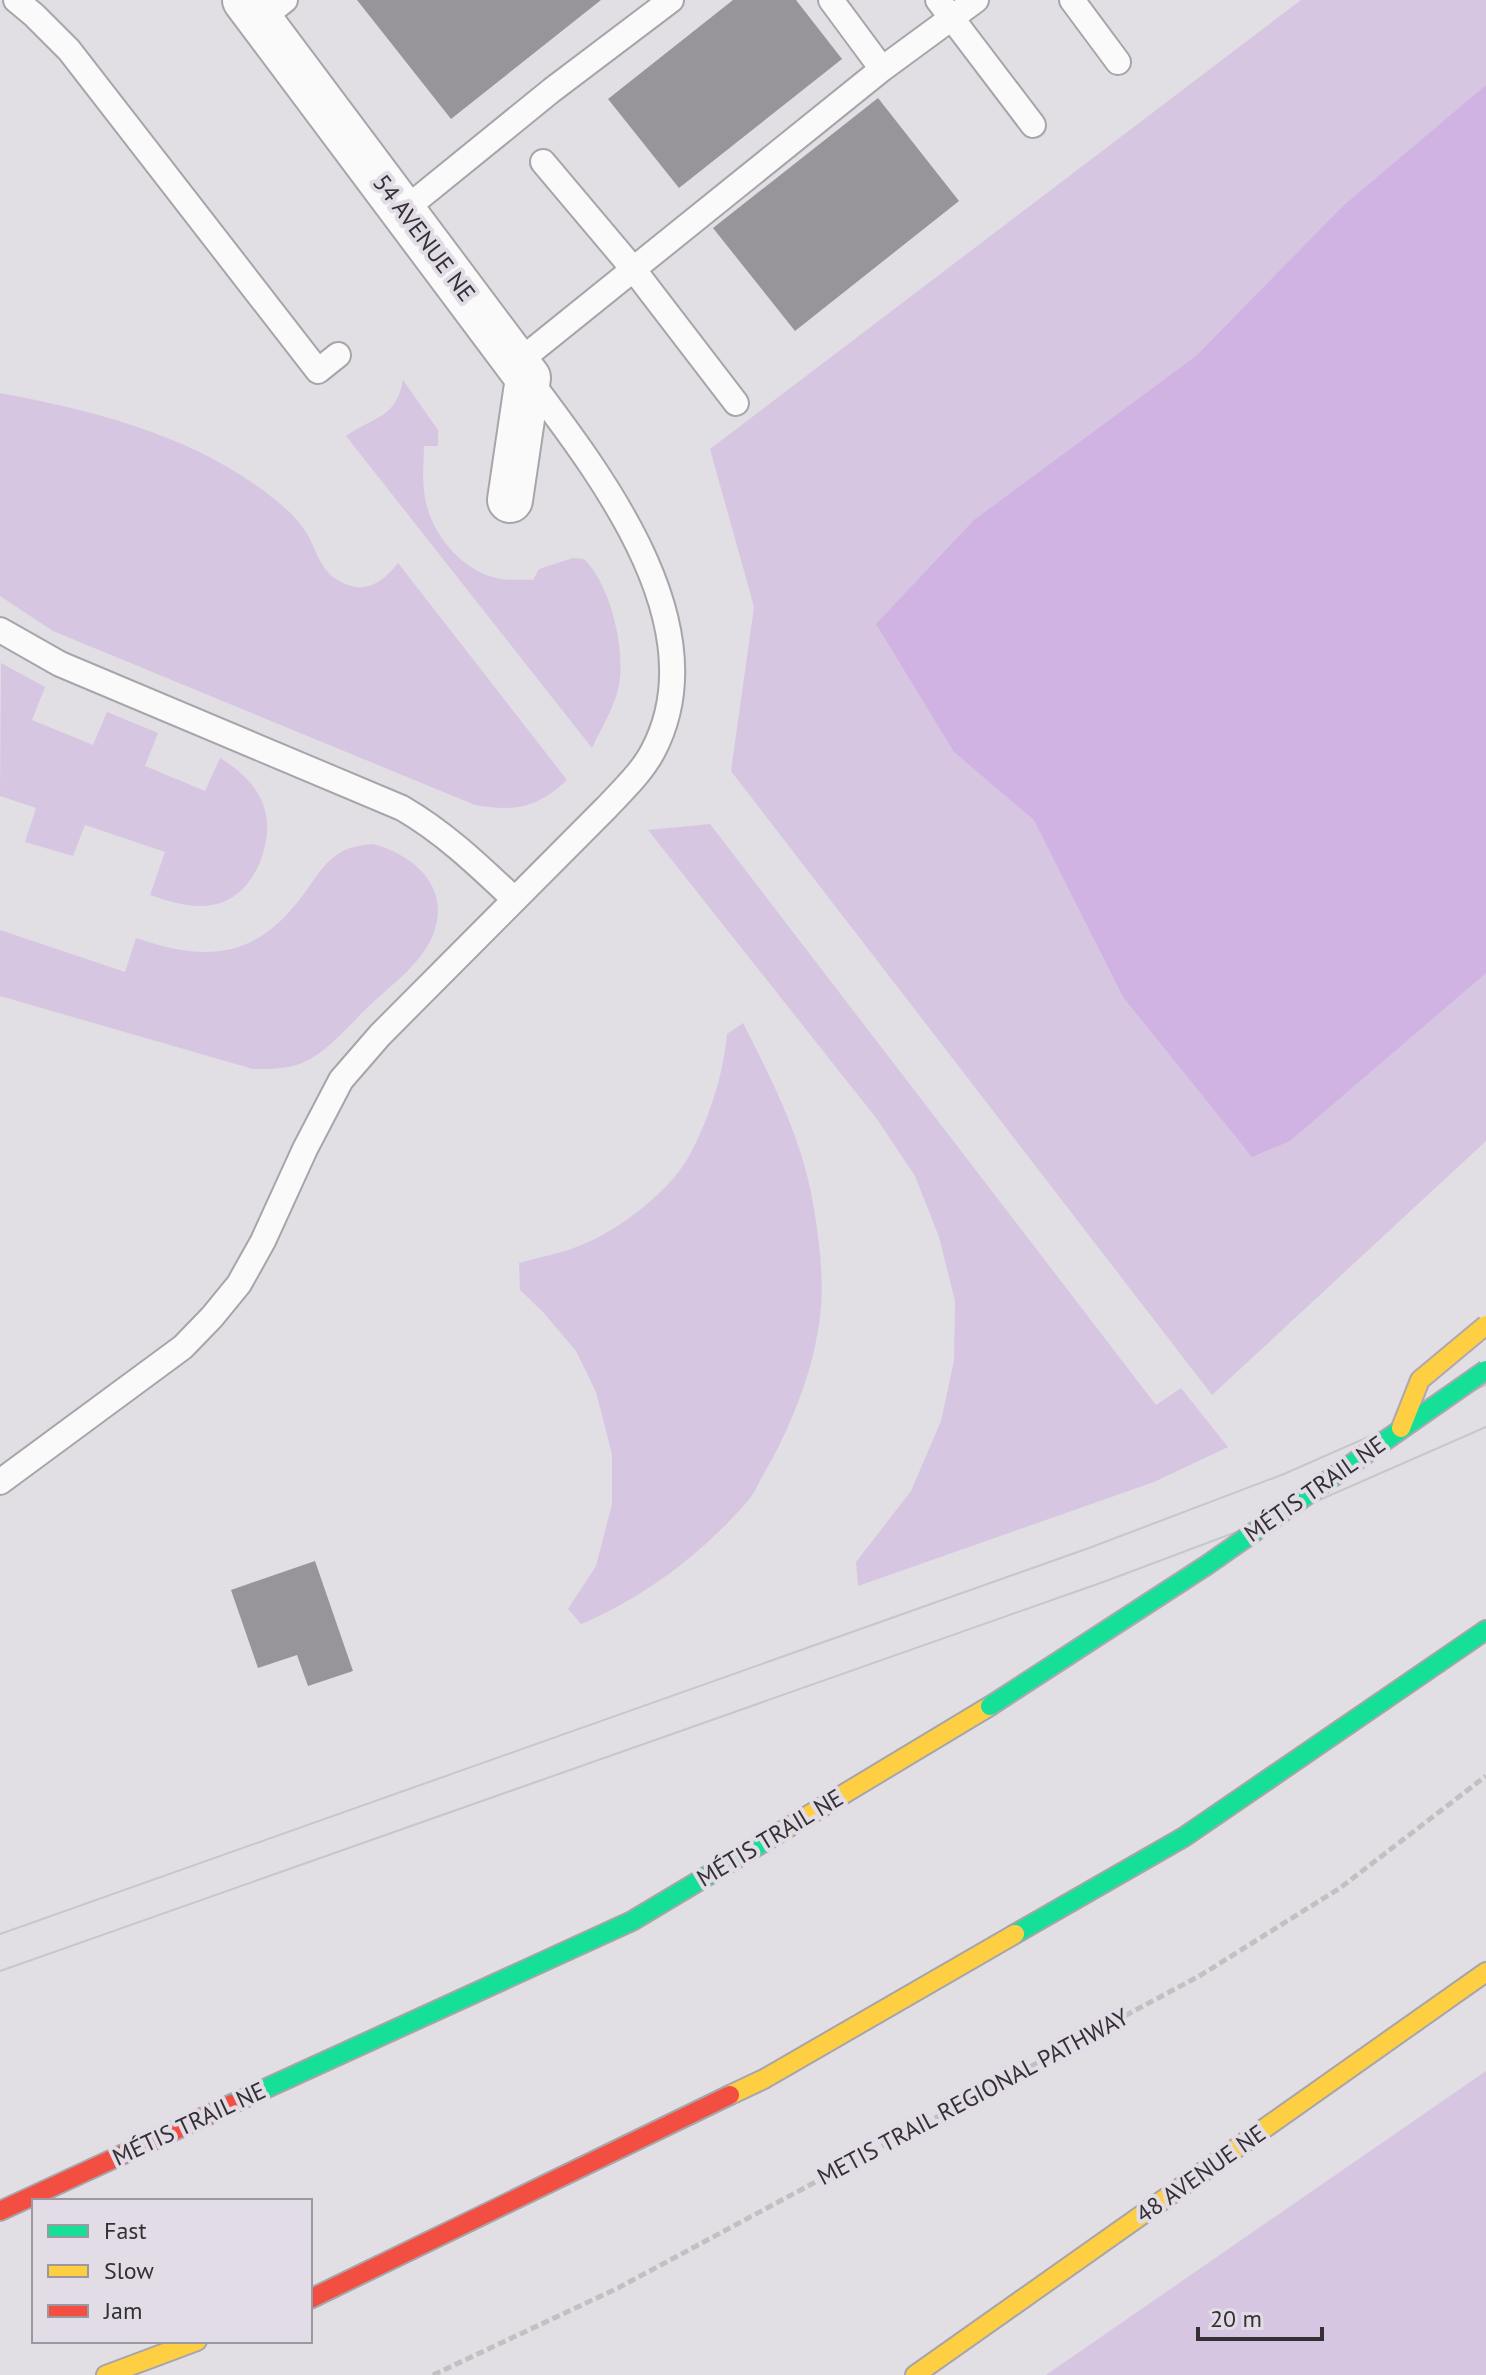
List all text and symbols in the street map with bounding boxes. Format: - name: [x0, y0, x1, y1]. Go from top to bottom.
- street label: 54 AVENUE NE: [366, 168, 482, 307]
- street label: MÉTIS TRAIL NE: [1238, 1428, 1391, 1549]
- street label: MÉTIS TRAIL NE: [691, 1782, 849, 1893]
- street label: METIS TRAIL REGIONAL PATHWAY: [812, 2001, 1134, 2192]
- street label: MÉTIS TRAIL NE: [107, 2075, 270, 2173]
- street label: 48 AVENUE NE: [1130, 2117, 1272, 2230]
- legend: [32, 2199, 312, 2343]
- text: Fast: [104, 2215, 147, 2246]
- text: Slow: [104, 2255, 154, 2286]
- scale bar: [1198, 2291, 1322, 2341]
- text: Jam: [103, 2295, 142, 2326]
- text: 20 m: [1210, 2303, 1262, 2334]

